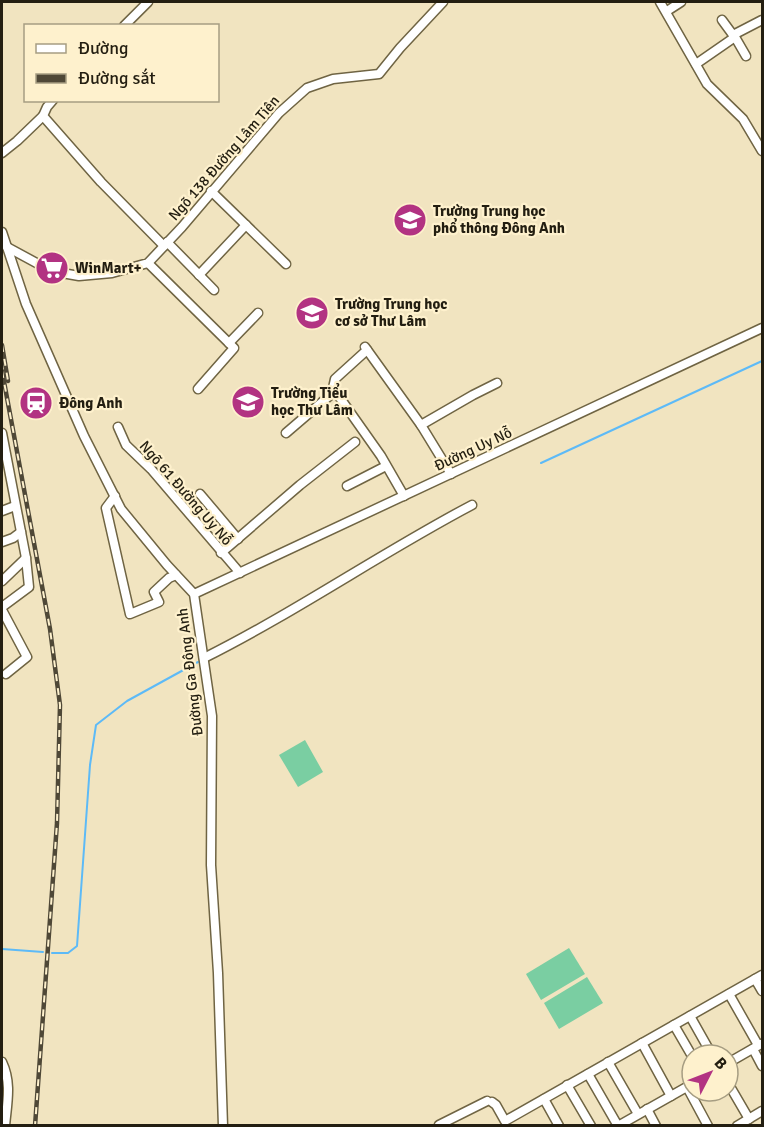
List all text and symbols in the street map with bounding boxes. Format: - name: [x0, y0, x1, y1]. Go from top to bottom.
- legend: [24, 24, 219, 102]
- text: Đường: [78, 37, 129, 59]
- text: Đường sắt: [78, 67, 156, 89]
- street label: Ngõ 138 Đường Lâm Tiên: [165, 92, 283, 224]
- school or university icon: Trường Trung học phổ thông Đông Anh: [392, 202, 428, 238]
- place label: Trường Trung học phổ thông Đông Anh: [433, 202, 565, 237]
- supermarket icon: WinMart+: [34, 250, 70, 286]
- place label: WinMart+: [75, 259, 142, 277]
- school or university icon: Trường Trung học cơ sở Thư Lâm: [294, 295, 330, 331]
- place label: Trường Trung học cơ sở Thư Lâm: [335, 295, 447, 330]
- place label: Trường Tiểu học Thư Lâm: [271, 382, 353, 419]
- school or university icon: Trường Tiểu học Thư Lâm: [230, 384, 266, 420]
- station icon: Đông Anh: [18, 385, 54, 421]
- place label: Đông Anh: [59, 394, 123, 412]
- street label: Đường Uy Nỗ: [431, 422, 515, 475]
- street label: Ngõ 61 Đường Uy Nỗ: [136, 436, 237, 549]
- street label: Đường Ga Đông Anh: [173, 607, 207, 737]
- north arrow: [680, 1043, 740, 1103]
- text: B: [710, 1053, 731, 1074]

